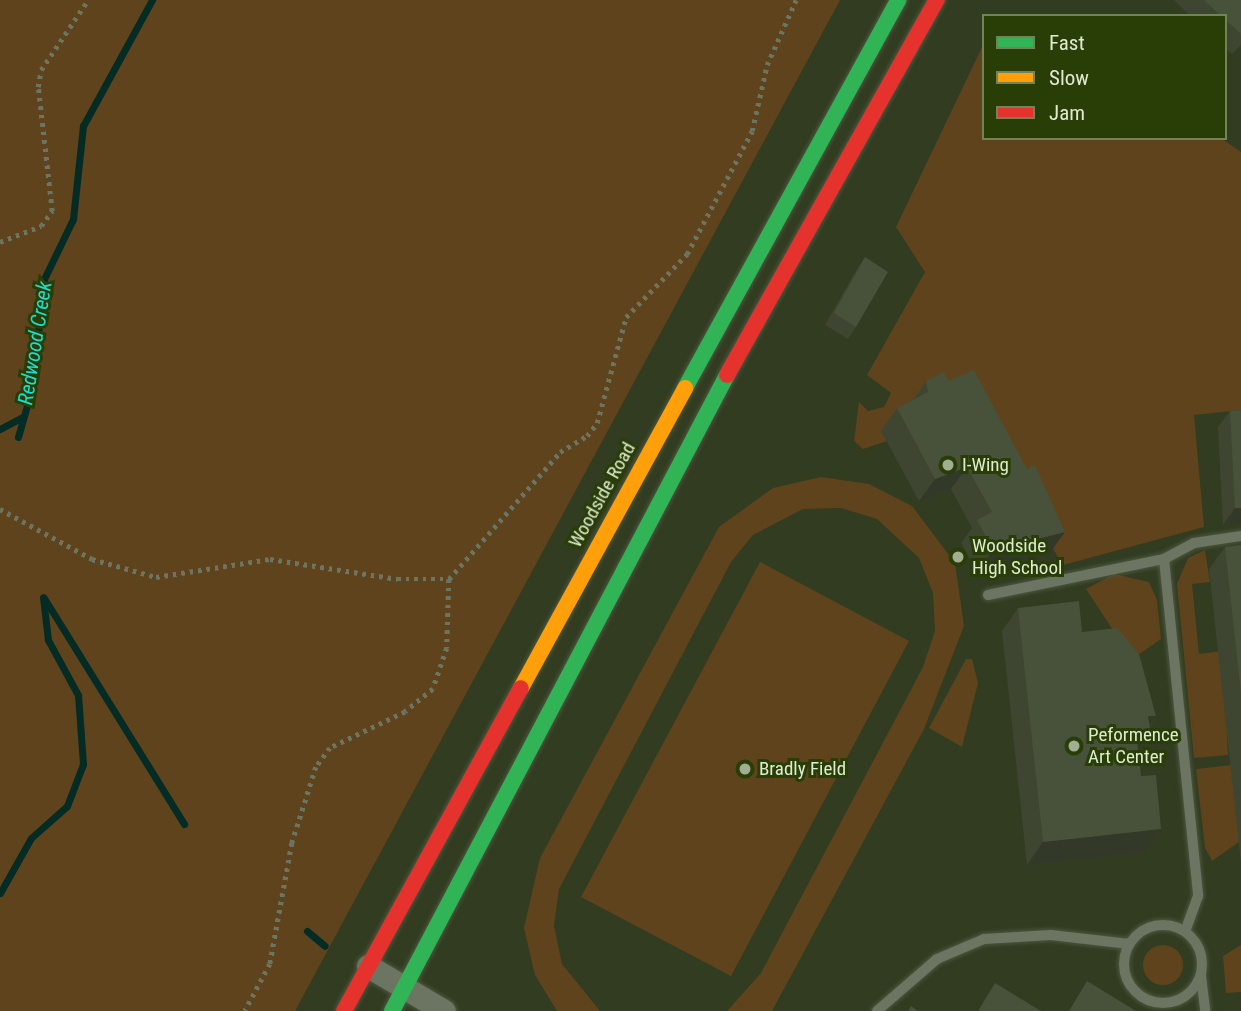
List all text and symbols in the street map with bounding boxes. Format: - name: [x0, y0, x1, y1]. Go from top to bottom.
- legend: [982, 14, 1227, 140]
- text: Fast: [1049, 31, 1085, 55]
- text: Slow: [1049, 66, 1089, 90]
- text: Jam: [1049, 101, 1085, 125]
- water label: Redwood Creek: [13, 279, 57, 407]
- street label: Woodside Road: [564, 439, 640, 551]
- place label: I-Wing: [962, 454, 1009, 476]
- marker: I-Wing: [940, 457, 956, 473]
- place label: Woodside High School: [972, 535, 1062, 579]
- marker: Woodside High School: [950, 549, 966, 565]
- place label: Peformence Art Center: [1088, 724, 1179, 768]
- marker: Peformence Art Center: [1066, 738, 1082, 754]
- place label: Bradly Field: [759, 758, 846, 780]
- marker: Bradly Field: [737, 761, 753, 777]

